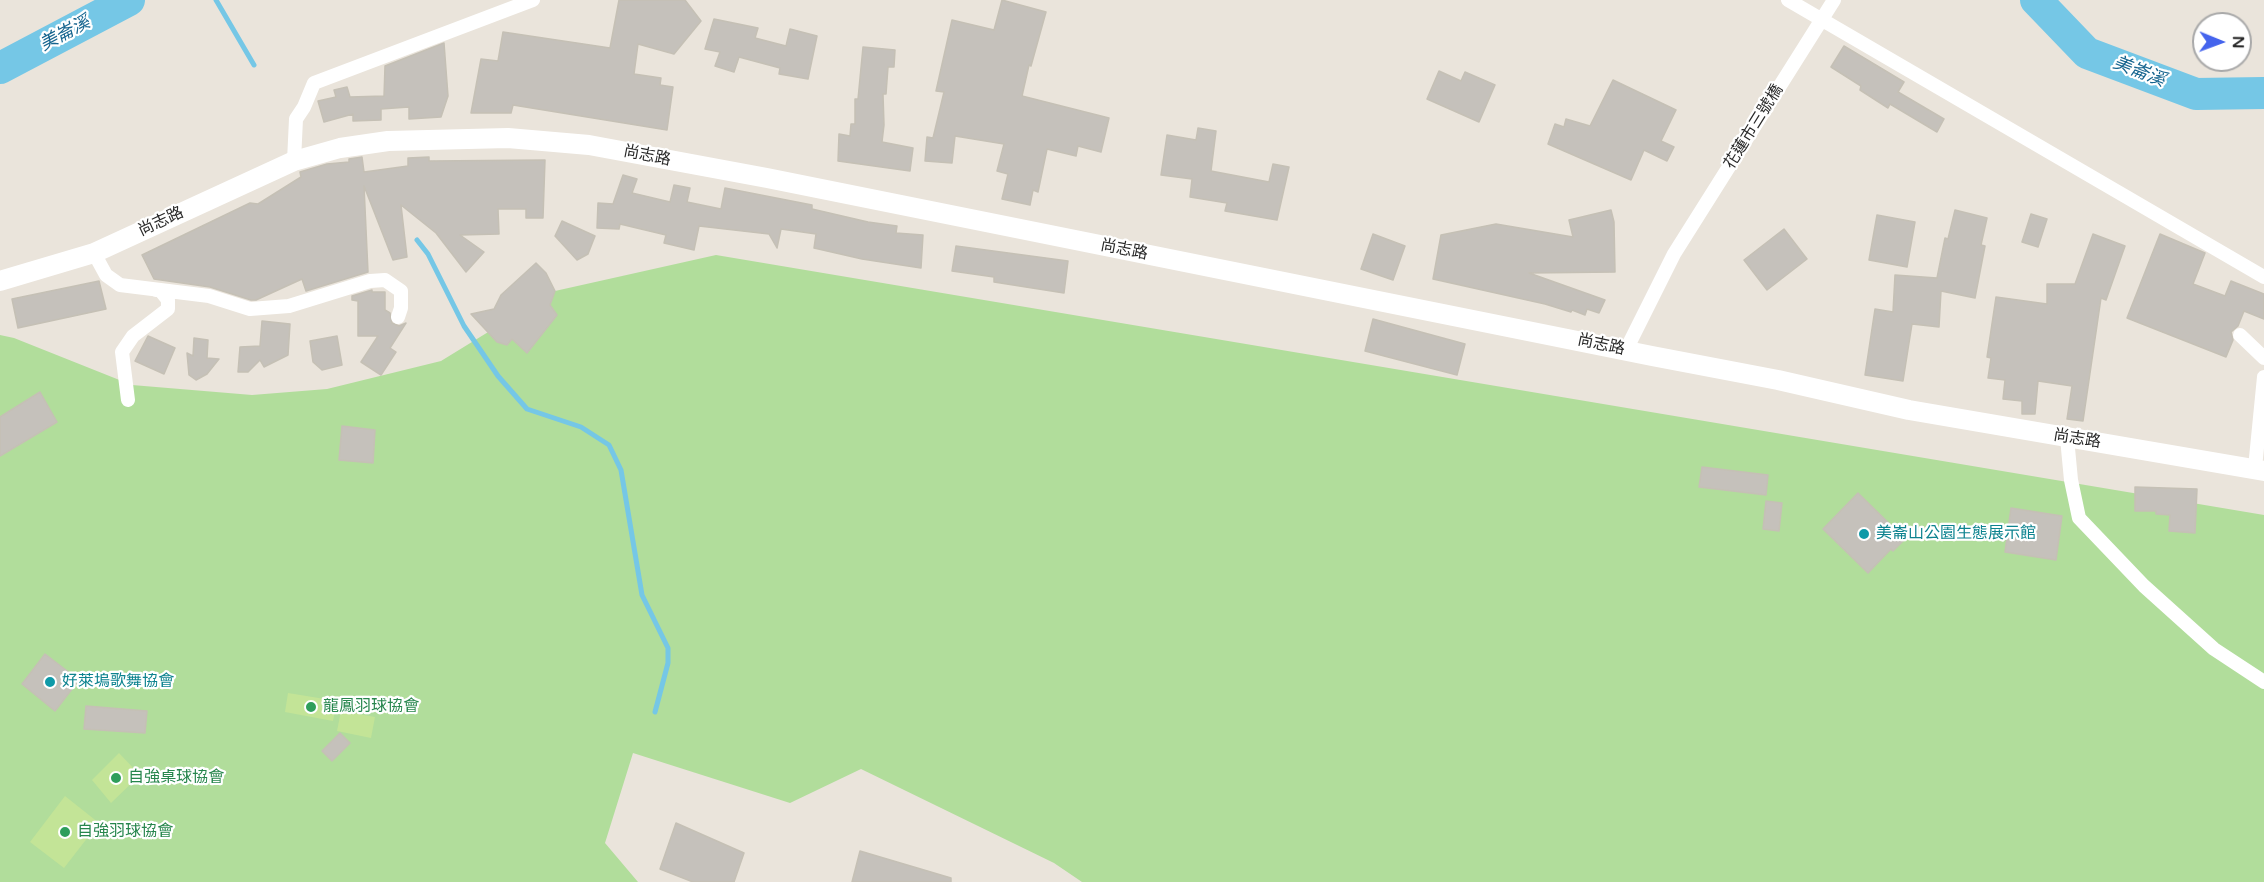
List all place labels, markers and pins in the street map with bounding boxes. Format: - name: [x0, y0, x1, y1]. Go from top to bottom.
- place label: 美崙山公園生態展示館: [1876, 524, 2036, 544]
- marker: 美崙山公園生態展示館: [1857, 527, 1871, 541]
- place label: 好萊塢歌舞協會: [62, 672, 174, 692]
- marker: 好萊塢歌舞協會: [43, 675, 57, 689]
- place label: 龍鳳羽球協會: [323, 697, 419, 717]
- marker: 龍鳳羽球協會: [304, 700, 318, 714]
- place label: 自強桌球協會: [128, 768, 224, 788]
- marker: 自強桌球協會: [109, 771, 123, 785]
- place label: 自強羽球協會: [77, 822, 173, 842]
- marker: 自強羽球協會: [58, 825, 72, 839]

